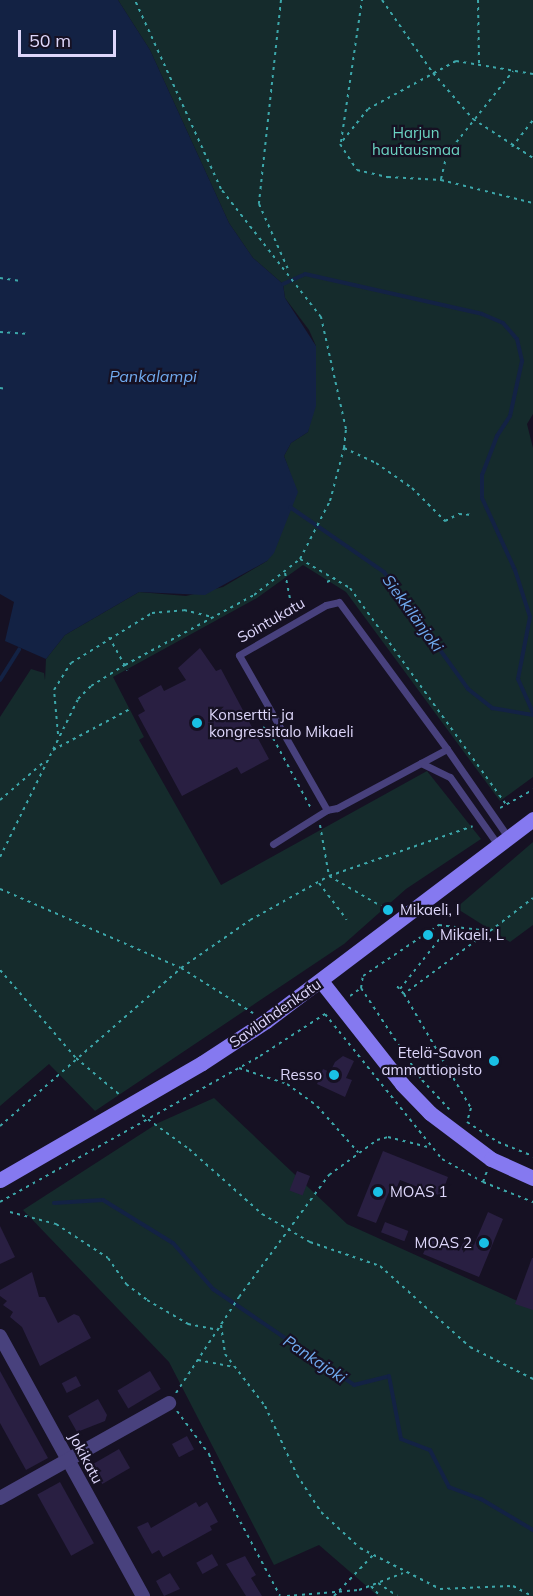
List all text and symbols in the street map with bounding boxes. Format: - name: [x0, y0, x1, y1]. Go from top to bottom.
- scale bar: [21, 18, 118, 56]
- text: 50 m: [29, 29, 71, 52]
- park label: Harjun hautausmaa: [372, 123, 460, 158]
- water label: Pankalampi: [109, 366, 197, 386]
- water label: Siekkilänjoki: [379, 571, 447, 655]
- street label: Sointukatu: [234, 594, 308, 646]
- place label: Konsertti- ja kongressitalo Mikaeli: [209, 705, 354, 740]
- marker: Konsertti- ja kongressitalo Mikaeli: [190, 716, 204, 730]
- place label: Mikaeli, I: [400, 901, 460, 919]
- marker: Mikaeli, I: [381, 903, 395, 917]
- place label: Mikaeli, L: [440, 926, 504, 944]
- marker: Mikaeli, L: [421, 928, 435, 942]
- street label: Savilahdenkatu: [226, 975, 324, 1051]
- place label: Etelä-Savon ammattiopisto: [382, 1043, 482, 1078]
- marker: Etelä-Savon ammattiopisto: [487, 1054, 501, 1068]
- place label: Resso: [280, 1066, 322, 1084]
- marker: Resso: [327, 1068, 341, 1082]
- place label: MOAS 1: [390, 1183, 447, 1201]
- marker: MOAS 1: [371, 1185, 385, 1199]
- place label: MOAS 2: [415, 1234, 472, 1252]
- marker: MOAS 2: [477, 1236, 491, 1250]
- water label: Pankajoki: [280, 1331, 350, 1387]
- street label: Jokikatu: [65, 1429, 107, 1487]

